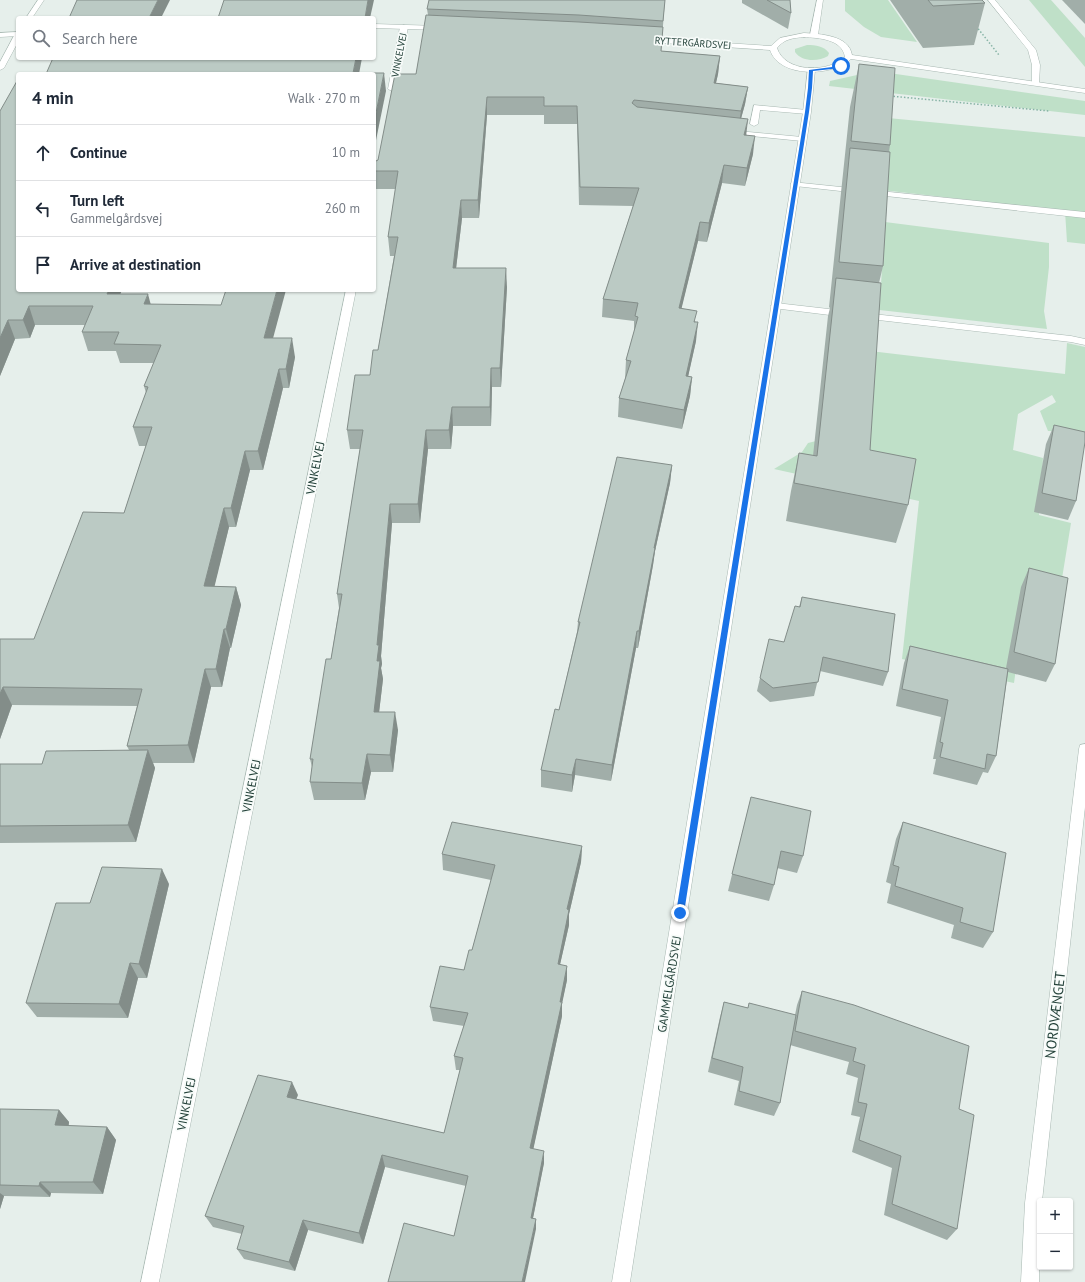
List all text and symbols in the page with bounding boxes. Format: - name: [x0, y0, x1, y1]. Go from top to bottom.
- search box: [16, 16, 376, 60]
- icon: search: [30, 27, 52, 49]
- text: Search here: [62, 29, 138, 48]
- street label: VINKELVEJ: [388, 32, 410, 79]
- street label: RYTTERGÅRDSVEJ: [654, 34, 732, 52]
- route start: [832, 57, 850, 75]
- text: 4 min: [32, 87, 73, 109]
- text: Walk · 270 m: [288, 90, 360, 107]
- icon: ahead: [32, 142, 54, 164]
- text: Continue: [70, 143, 127, 162]
- text: 10 m: [332, 144, 360, 161]
- text: Turn left: [70, 191, 124, 210]
- icon: left: [32, 198, 54, 220]
- text: 260 m: [325, 200, 360, 217]
- text: Gammelgårdsvej: [70, 210, 162, 227]
- icon: arrive: [32, 254, 54, 276]
- text: Arrive at destination: [70, 255, 201, 274]
- street label: VINKELVEJ: [302, 440, 327, 497]
- street label: VINKELVEJ: [238, 758, 263, 815]
- route end: [671, 904, 689, 922]
- street label: GAMMELGÅRDSVEJ: [654, 935, 684, 1033]
- street label: NORDVÆNGET: [1041, 970, 1069, 1060]
- street label: VINKELVEJ: [173, 1076, 198, 1133]
- map controls: [1037, 1198, 1073, 1270]
- button: +: [1037, 1198, 1073, 1234]
- button: −: [1037, 1234, 1073, 1270]

